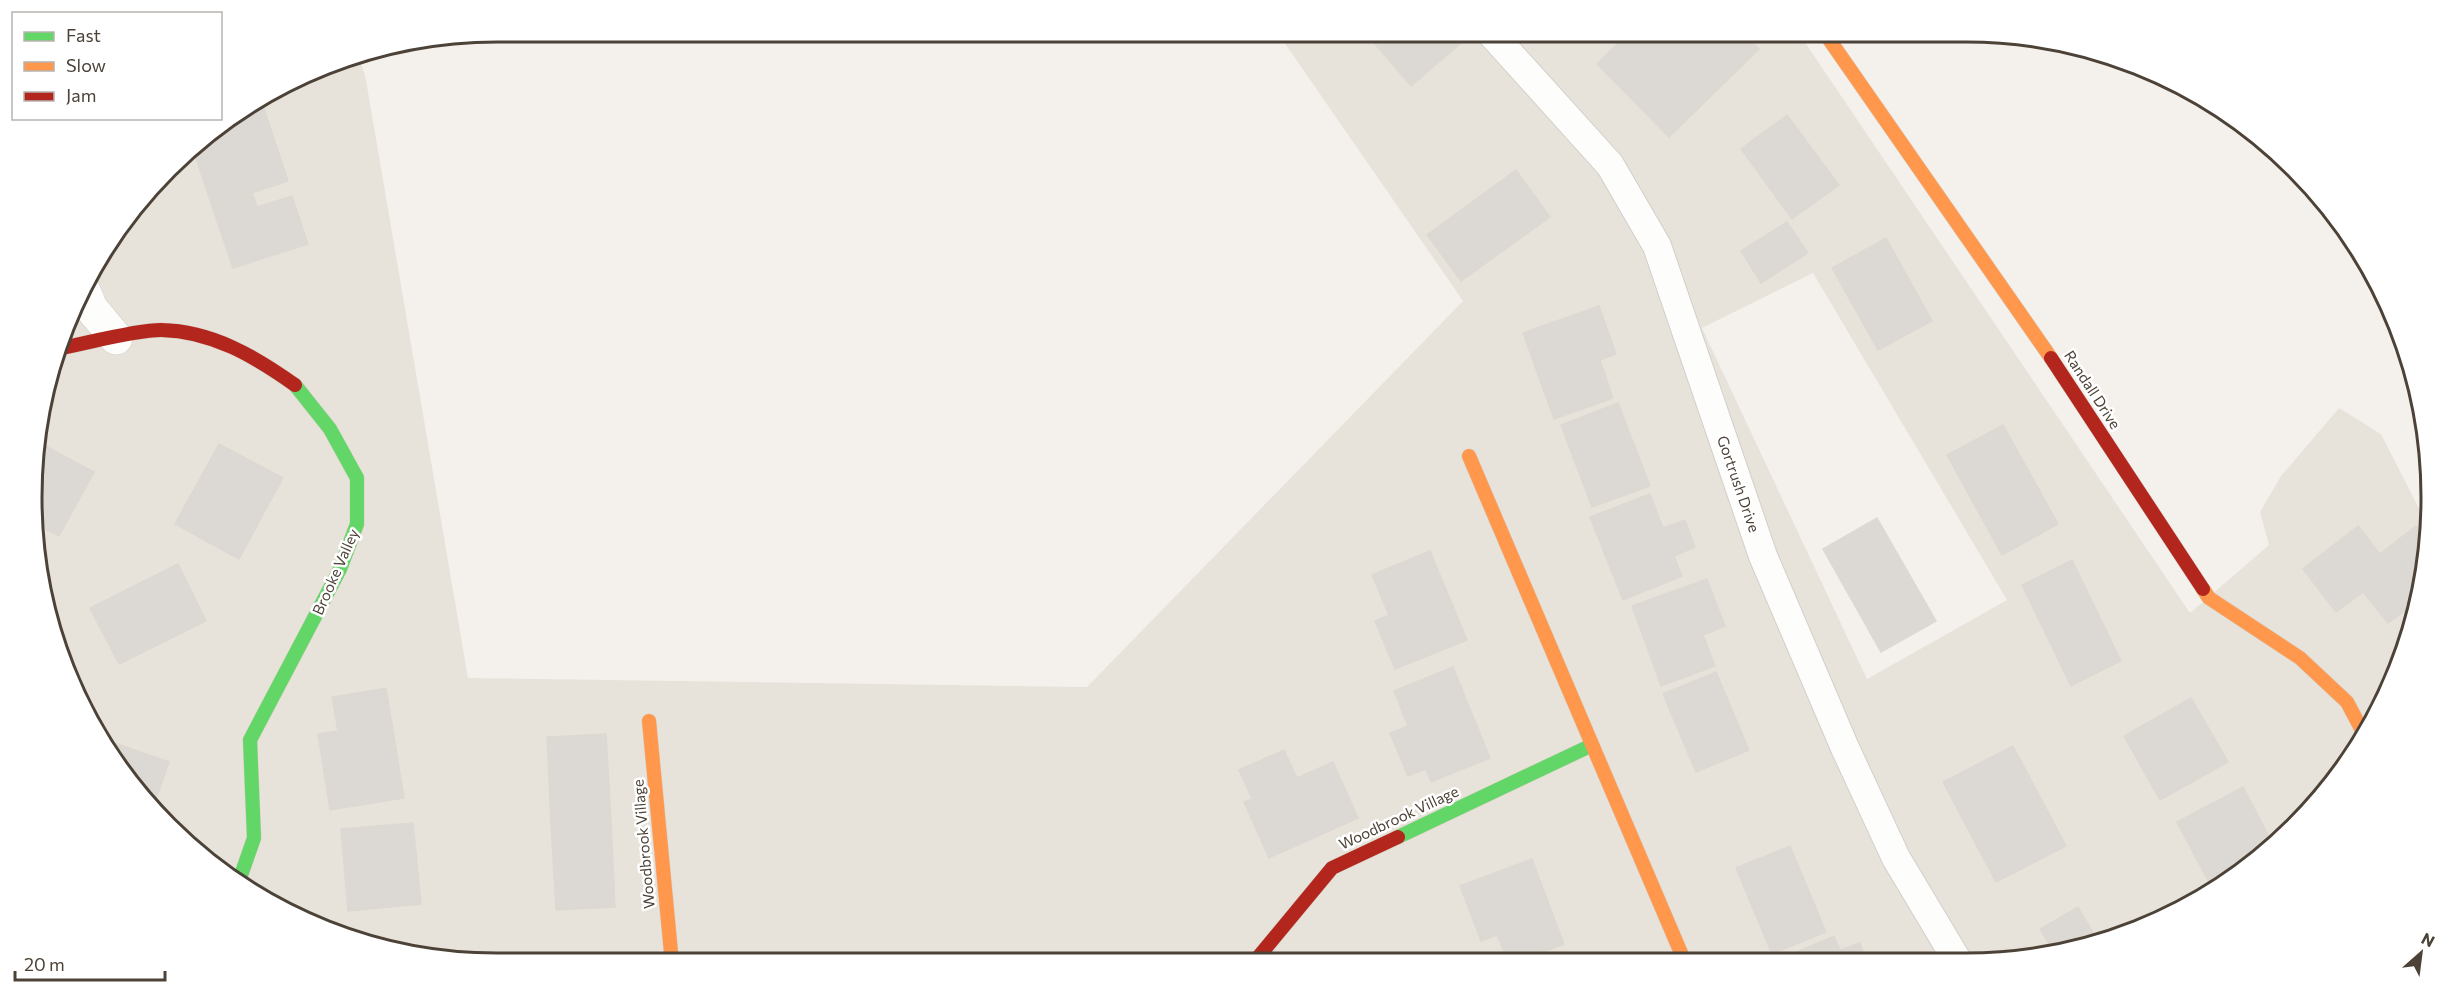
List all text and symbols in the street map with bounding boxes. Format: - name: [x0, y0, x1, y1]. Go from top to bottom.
- legend: [12, 12, 222, 120]
- text: Fast: [66, 24, 101, 46]
- text: Slow: [66, 54, 106, 76]
- text: Jam: [66, 84, 96, 106]
- street label: Randall Drive: [2061, 347, 2125, 432]
- street label: Gortrush Drive: [1714, 433, 1764, 534]
- street label: Brooke Valley: [308, 526, 362, 617]
- street label: Woodbrook Village: [628, 779, 658, 910]
- street label: Woodbrook Village: [1336, 781, 1461, 853]
- north arrow: [2391, 923, 2451, 983]
- text: N: [2419, 928, 2438, 951]
- scale bar: [15, 944, 165, 982]
- text: 20 m: [24, 953, 65, 975]

